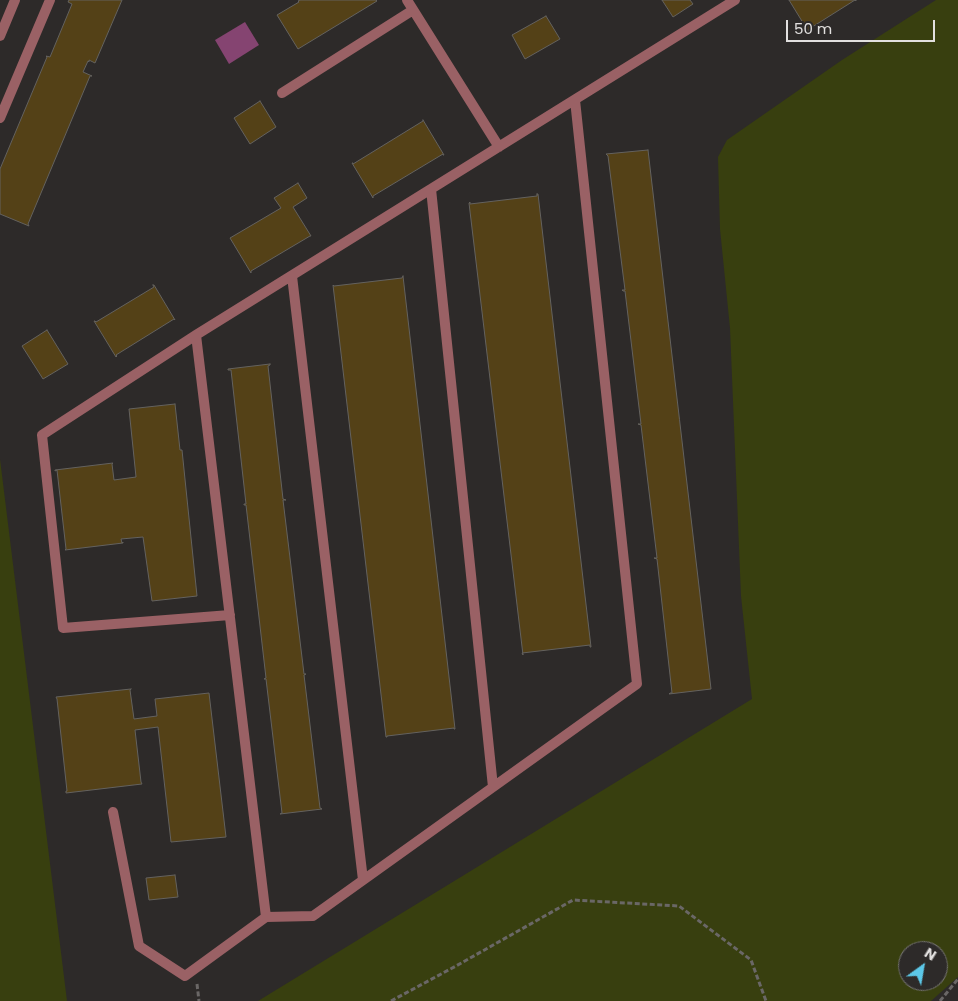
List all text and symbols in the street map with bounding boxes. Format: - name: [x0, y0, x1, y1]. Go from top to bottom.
- scale bar: [788, 10, 937, 42]
- text: 50 m: [794, 18, 832, 39]
- north arrow: [898, 941, 948, 991]
- text: N: [921, 943, 940, 965]

